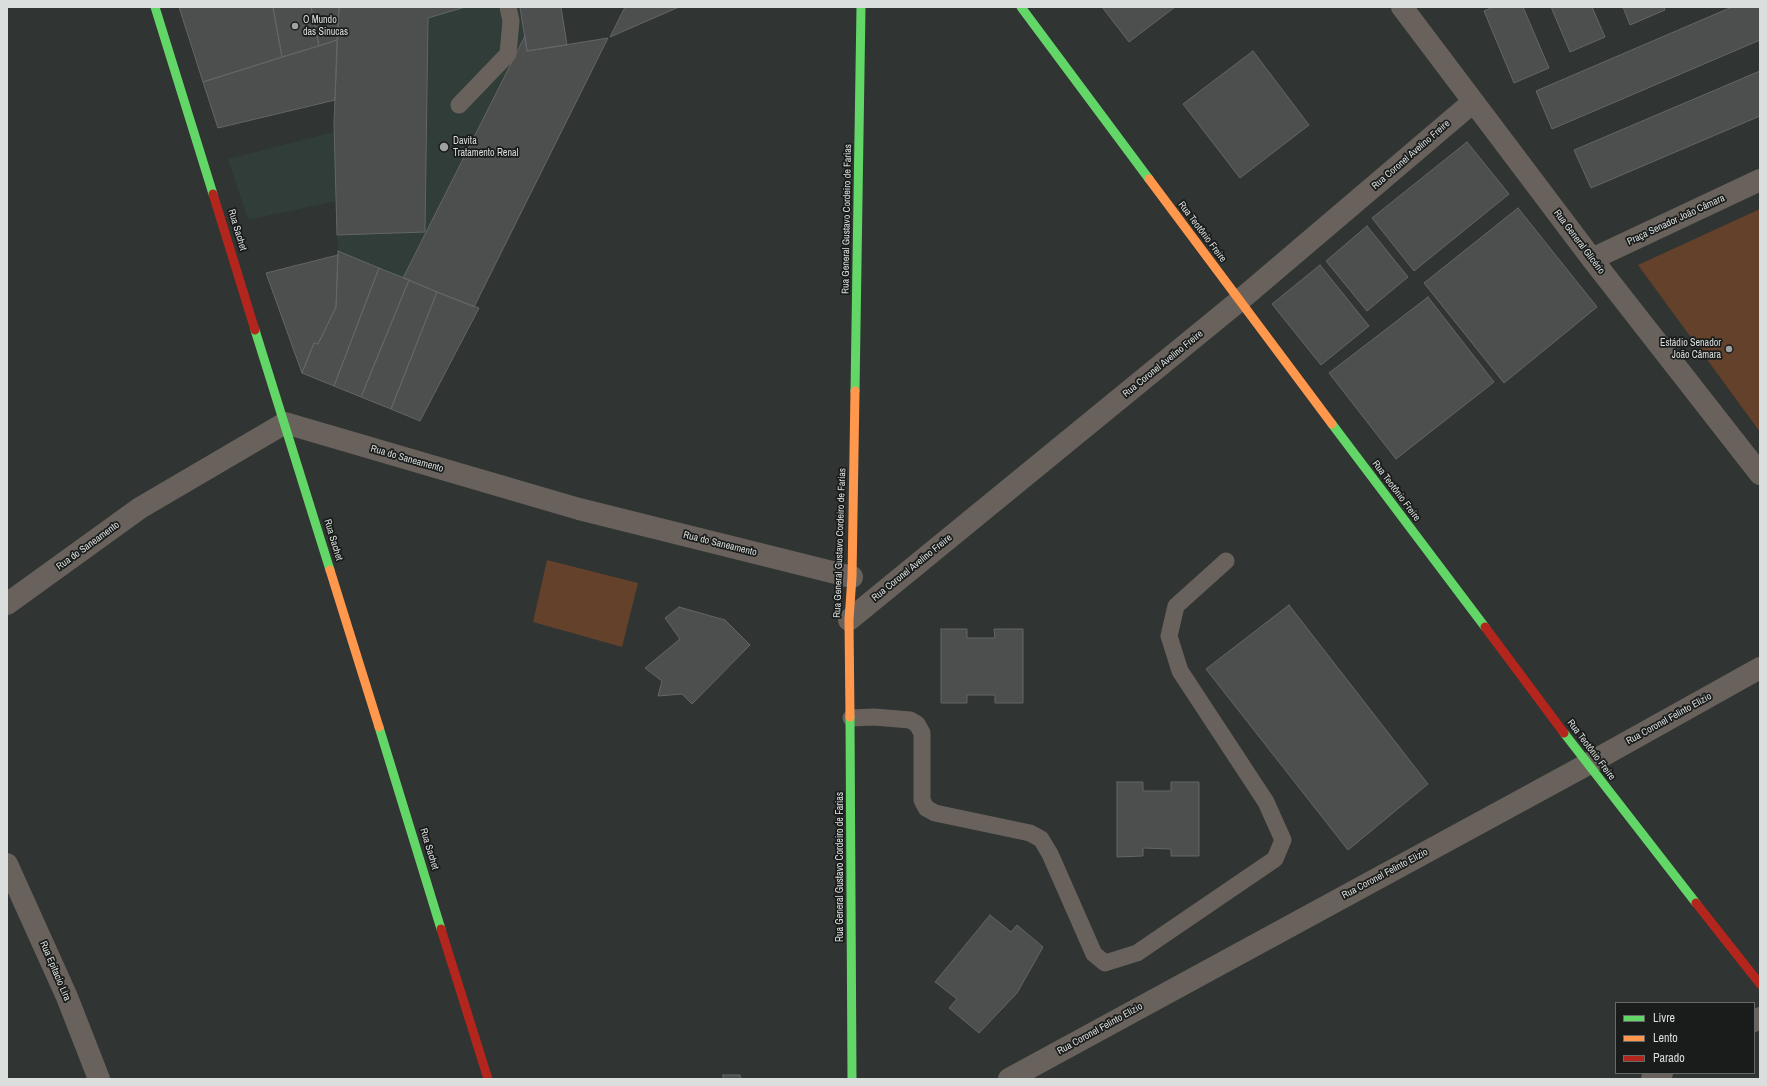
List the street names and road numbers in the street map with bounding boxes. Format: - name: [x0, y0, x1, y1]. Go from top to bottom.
- street label: Rua Coronel Avelino Freire: [1369, 118, 1453, 192]
- street label: Rua General Gustavo Cordeiro de Farias: [840, 144, 854, 294]
- street label: Praça Senador João Câmara: [1625, 192, 1727, 248]
- street label: Rua Teotônio Freire: [1175, 199, 1229, 265]
- street label: Rua General Glicério: [1551, 207, 1607, 277]
- street label: Rua Sachet: [225, 208, 249, 252]
- street label: Rua Coronel Avelino Freire: [1120, 328, 1206, 400]
- street label: Rua do Saneamento: [369, 443, 445, 475]
- street label: Rua Teotônio Freire: [1369, 458, 1423, 524]
- street label: Rua General Gustavo Cordeiro de Farias: [831, 468, 849, 618]
- street label: Rua Sachet: [321, 518, 345, 562]
- street label: Rua do Saneamento: [54, 519, 122, 573]
- street label: Rua do Saneamento: [682, 529, 758, 559]
- street label: Rua Coronel Avelino Freire: [869, 532, 955, 604]
- street label: Rua Coronel Felinto Elizio: [1624, 691, 1714, 747]
- street label: Rua Teotônio Freire: [1564, 717, 1618, 783]
- street label: Rua General Gustavo Cordeiro de Farias: [834, 792, 846, 942]
- street label: Rua Sachet: [417, 827, 441, 871]
- street label: Rua Coronel Felinto Elizio: [1340, 846, 1430, 902]
- street label: Rua Epitacio Lira: [37, 939, 73, 1003]
- street label: Rua Coronel Felinto Elizio: [1055, 1001, 1145, 1057]

